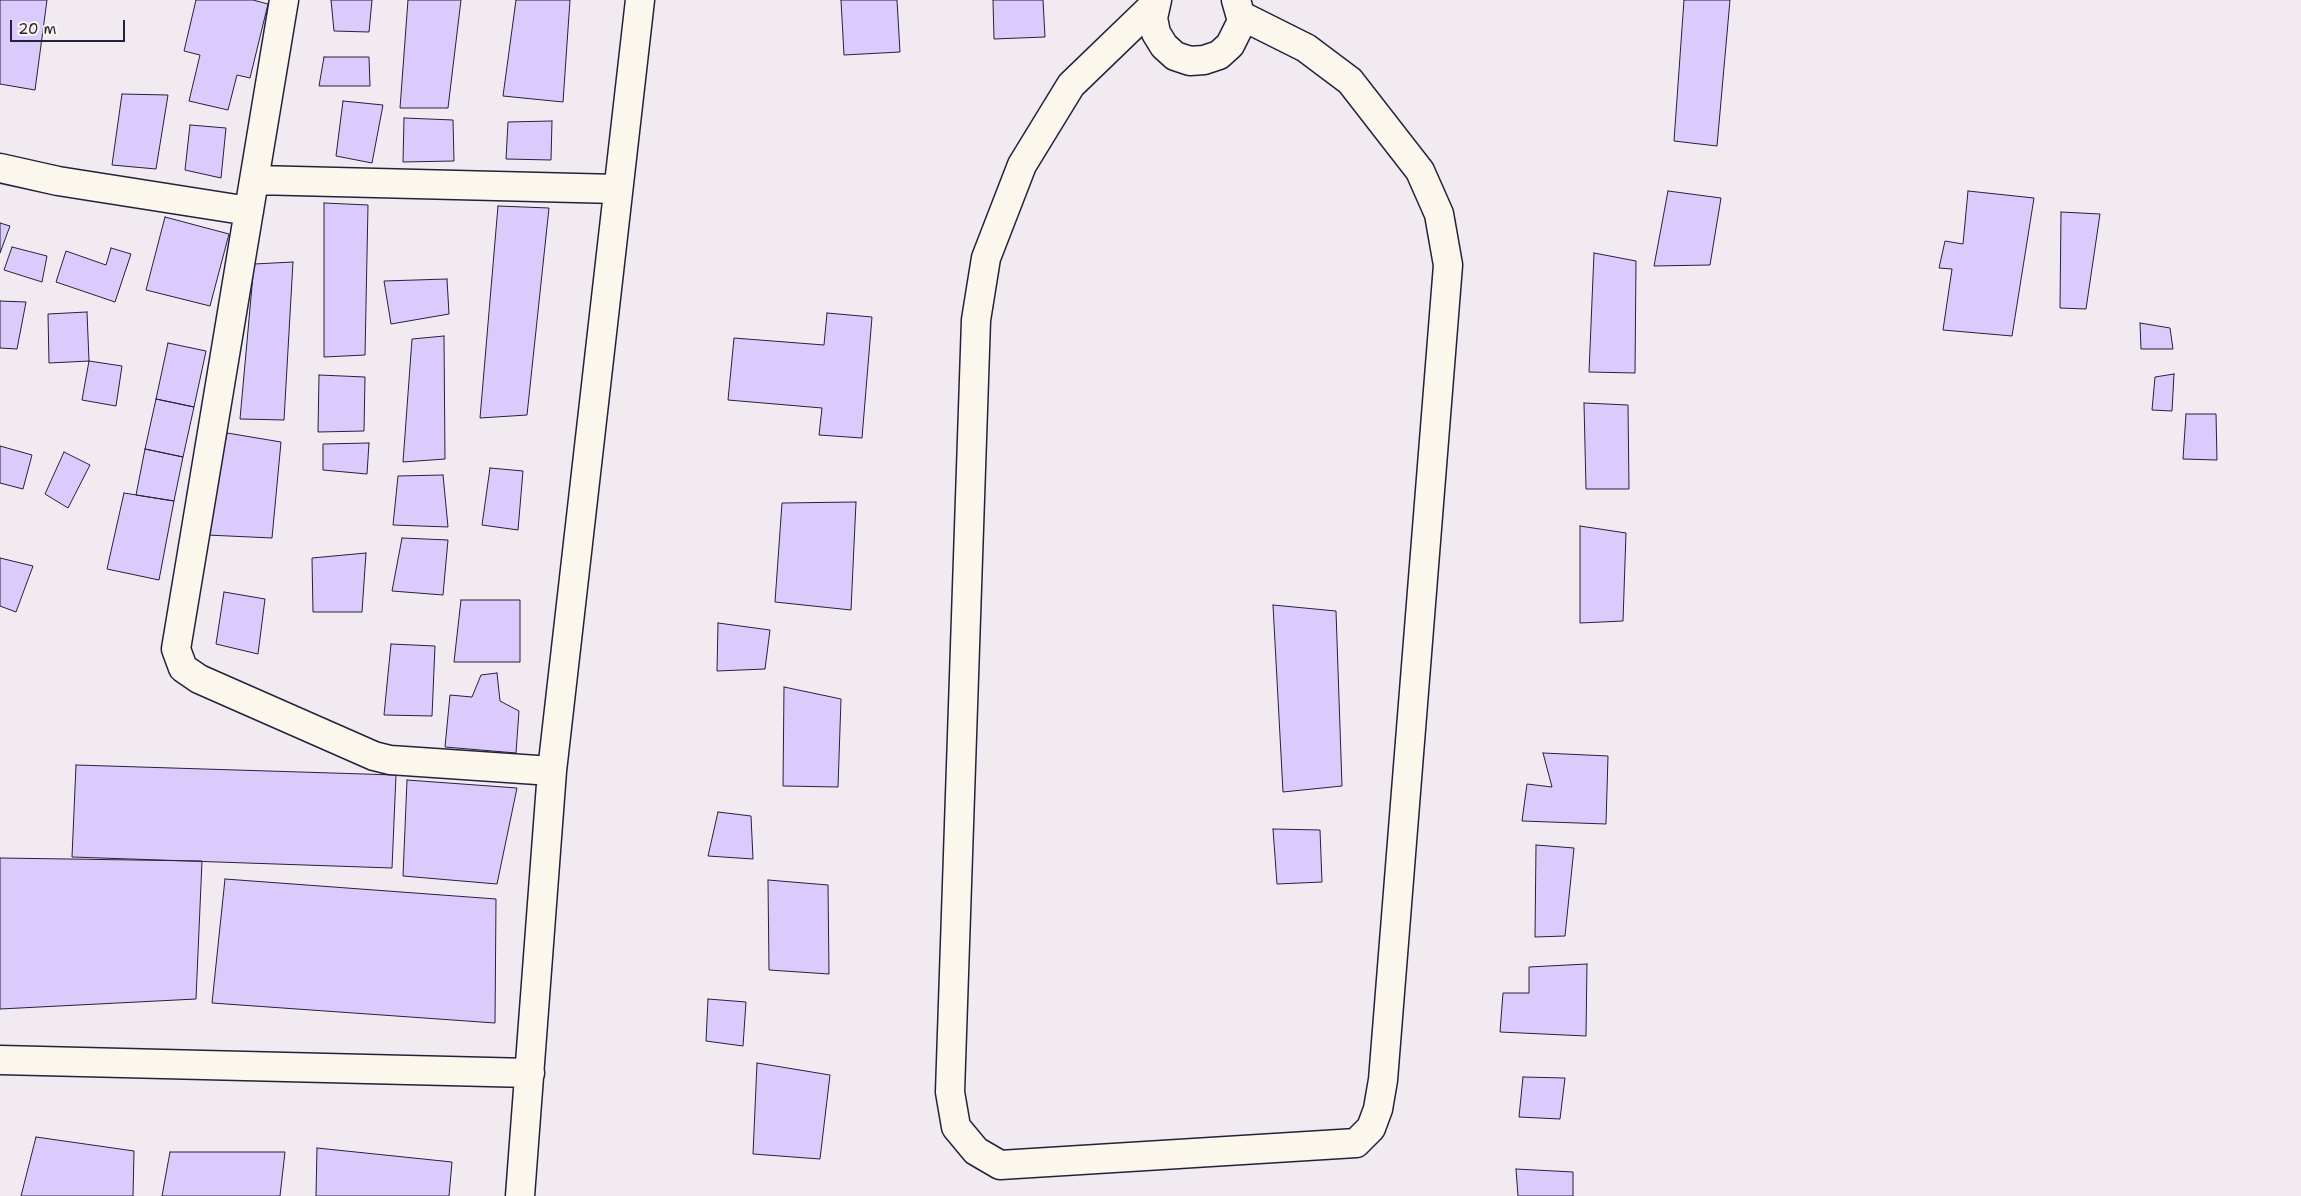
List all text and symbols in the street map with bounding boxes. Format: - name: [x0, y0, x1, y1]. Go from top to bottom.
- scale bar: [12, 10, 128, 42]
- text: 20 m: [18, 19, 57, 39]

